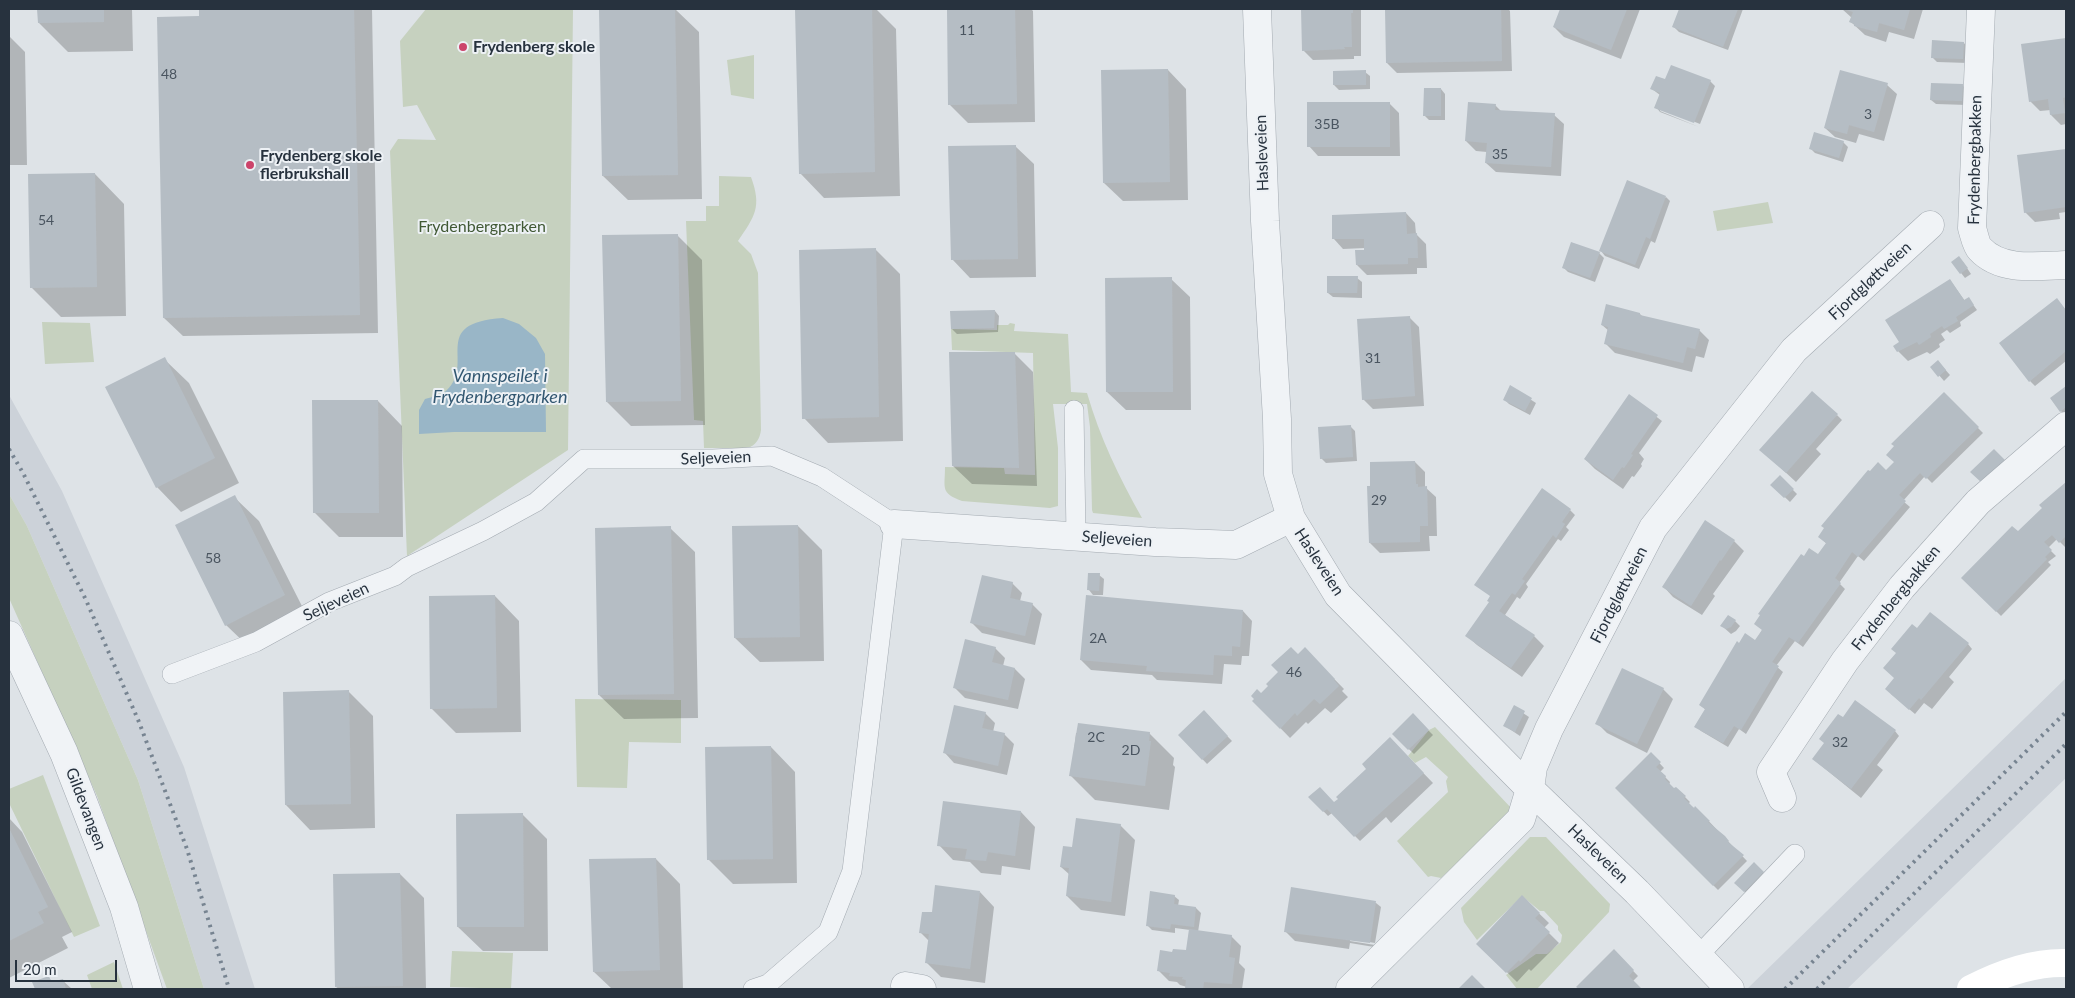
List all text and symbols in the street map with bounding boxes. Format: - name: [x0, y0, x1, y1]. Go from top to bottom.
- house number: 11: [959, 22, 975, 38]
- place label: Frydenberg skole: [473, 37, 595, 57]
- marker: Frydenberg skole: [457, 41, 469, 53]
- house number: 48: [161, 66, 177, 82]
- street label: Frydenbergbakken: [1964, 95, 1986, 225]
- house number: 3: [1864, 106, 1872, 122]
- street label: Hasleveien: [1251, 114, 1273, 192]
- house number: 35B: [1314, 116, 1340, 132]
- place label: Frydenberg skole flerbrukshall: [260, 146, 382, 184]
- house number: 35: [1492, 146, 1508, 162]
- marker: Frydenberg skole flerbrukshall: [244, 159, 256, 171]
- house number: 54: [38, 212, 54, 228]
- park label: Frydenbergparken: [418, 217, 546, 237]
- street label: Fjordgløttveien: [1825, 238, 1915, 324]
- house number: 31: [1365, 350, 1381, 366]
- water label: Vannspeilet i Frydenbergparken: [433, 365, 567, 408]
- street label: Seljeveien: [680, 447, 752, 469]
- house number: 29: [1371, 492, 1387, 508]
- street label: Hasleveien: [1290, 525, 1348, 599]
- street label: Seljeveien: [1081, 527, 1153, 551]
- street label: Frydenbergbakken: [1848, 541, 1944, 655]
- street label: Fjordgløttveien: [1586, 543, 1652, 647]
- house number: 58: [205, 550, 221, 566]
- street label: Seljeveien: [300, 578, 372, 626]
- house number: 2A: [1089, 630, 1107, 646]
- house number: 46: [1286, 664, 1302, 680]
- house number: 2C: [1087, 729, 1105, 745]
- house number: 32: [1832, 734, 1848, 750]
- house number: 2D: [1122, 742, 1140, 758]
- street label: Gildevangen: [61, 765, 111, 853]
- street label: Hasleveien: [1564, 820, 1632, 888]
- scale bar: [18, 950, 120, 982]
- text: 20 m: [23, 960, 57, 978]

